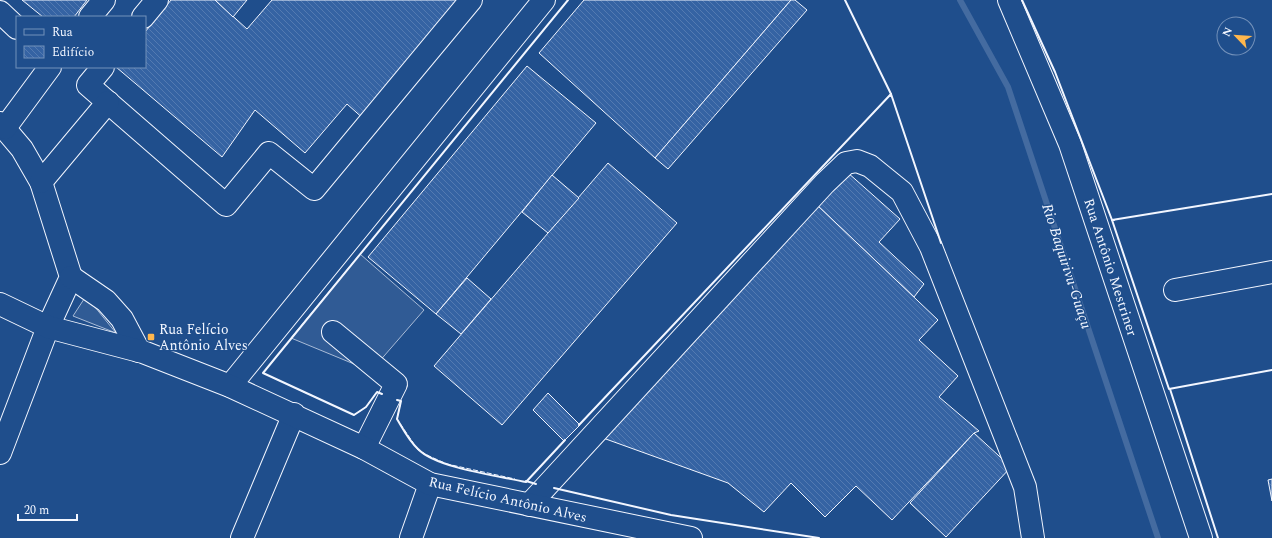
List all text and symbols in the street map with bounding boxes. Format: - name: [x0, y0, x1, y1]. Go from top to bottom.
- legend: [16, 16, 146, 68]
- north arrow: [1216, 16, 1256, 56]
- text: Rua: [52, 23, 73, 42]
- text: N: [1218, 24, 1237, 40]
- text: Edifício: [52, 43, 94, 62]
- street label: Rua Antônio Mestriner: [1078, 196, 1143, 339]
- water label: Rio Baquirivu-Guaçu: [1035, 201, 1098, 332]
- place label: Rua Felício Antônio Alves: [159, 319, 248, 356]
- marker: Rua Felício Antônio Alves: [146, 332, 156, 342]
- street label: Rua Felício Antônio Alves: [427, 471, 589, 528]
- scale bar: [18, 496, 77, 522]
- text: 20 m: [24, 501, 49, 520]

